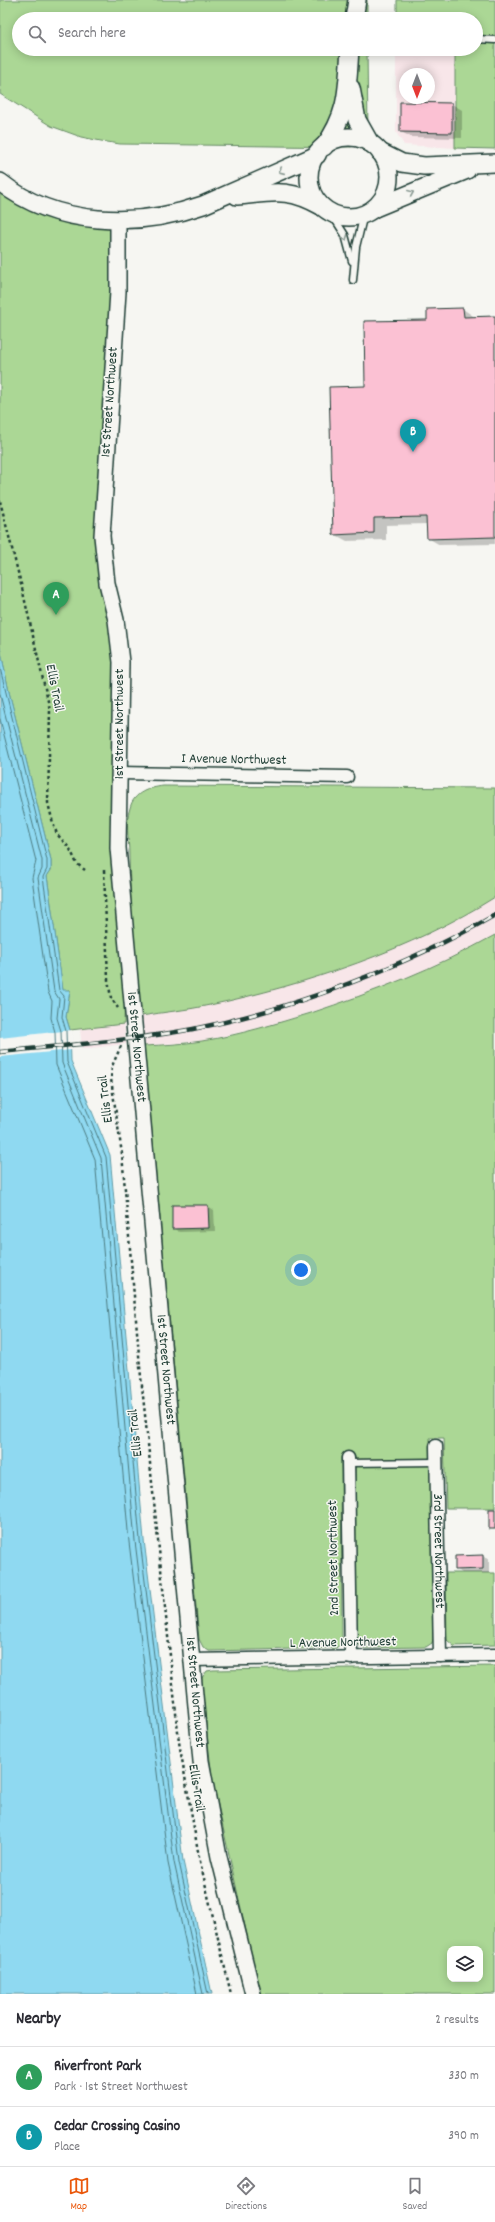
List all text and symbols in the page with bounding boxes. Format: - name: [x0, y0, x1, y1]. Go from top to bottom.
- search box: [12, 12, 483, 56]
- icon: search: [26, 23, 48, 45]
- text: Search here: [58, 23, 126, 45]
- north arrow: [399, 68, 435, 104]
- one-way arrow: [278, 166, 286, 174]
- one-way arrow: [406, 190, 414, 198]
- one-way arrow: [341, 234, 349, 241]
- street label: 1st Street Northwest: [96, 346, 124, 458]
- pin: B: [400, 419, 426, 452]
- pin: A: [43, 582, 69, 615]
- street label: Ellis Trail: [40, 663, 69, 714]
- street label: 1st Street Northwest: [110, 669, 130, 779]
- street label: I Avenue Northwest: [181, 749, 287, 771]
- street label: 1st Street Northwest: [121, 991, 151, 1103]
- street label: Ellis Trail: [93, 1073, 119, 1124]
- your location: [291, 1260, 311, 1280]
- street label: 1st Street Northwest: [150, 1314, 180, 1426]
- street label: Ellis Trail: [123, 1407, 148, 1458]
- street label: 3rd Street Northwest: [427, 1493, 449, 1609]
- street label: 2nd Street Northwest: [323, 1500, 345, 1616]
- street label: L Avenue Northwest: [290, 1632, 396, 1654]
- street label: 1st Street Northwest: [180, 1636, 210, 1748]
- street label: Ellis Trail: [182, 1763, 210, 1814]
- map controls: [447, 1946, 483, 1982]
- button: layers: [447, 1946, 483, 1982]
- text: Nearby: [16, 2008, 60, 2032]
- text: 2 results: [435, 2011, 479, 2030]
- text: Riverfront Park: [54, 2056, 141, 2078]
- text: A: [25, 2067, 33, 2086]
- text: 330 m: [448, 2067, 479, 2086]
- text: Park · 1st Street Northwest: [54, 2078, 188, 2097]
- text: Cedar Crossing Casino: [54, 2116, 180, 2138]
- text: B: [26, 2127, 32, 2146]
- text: 390 m: [448, 2127, 479, 2146]
- text: Place: [54, 2138, 80, 2157]
- tab: Map: [68, 2175, 90, 2215]
- tab: Directions: [225, 2175, 267, 2215]
- tab: Saved: [403, 2175, 427, 2215]

